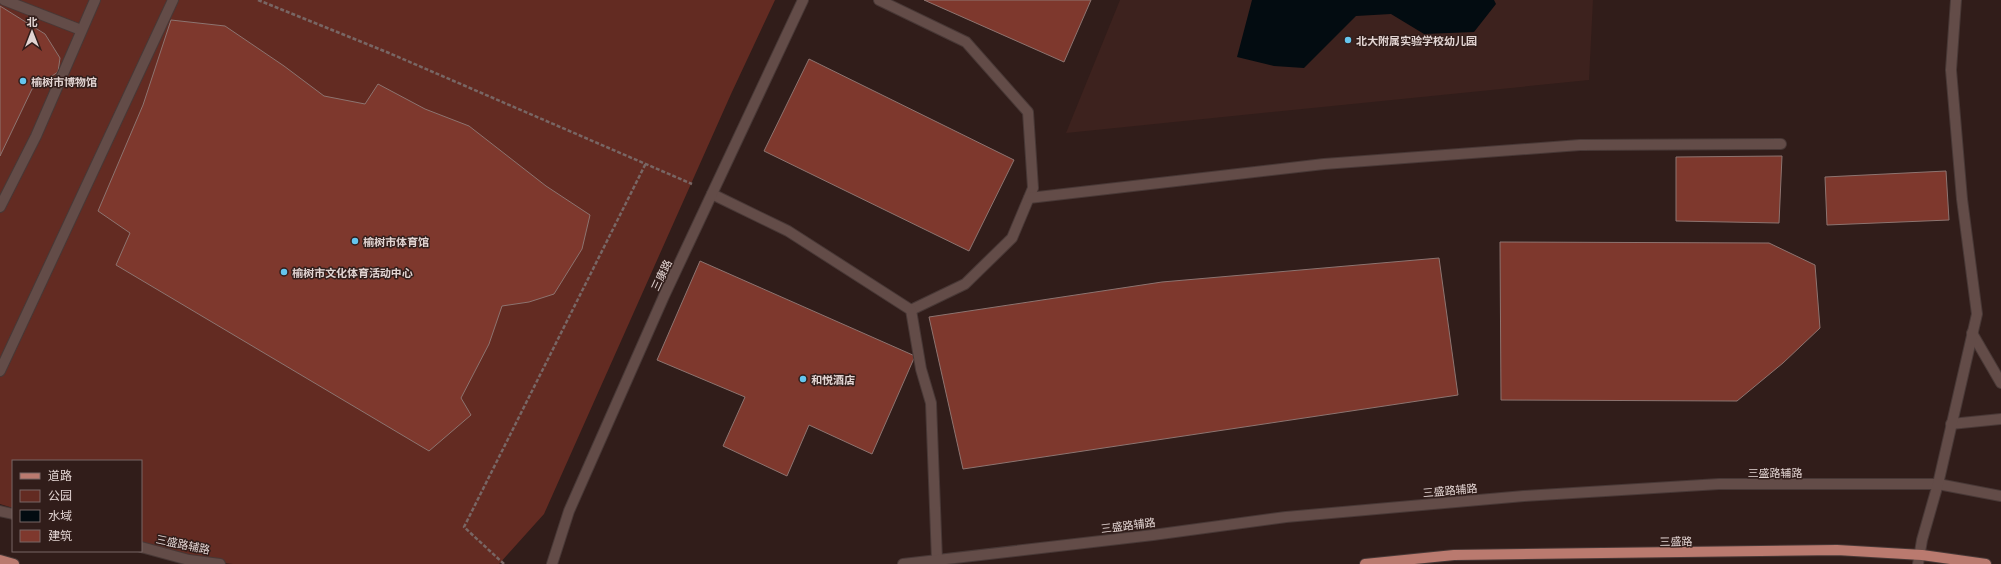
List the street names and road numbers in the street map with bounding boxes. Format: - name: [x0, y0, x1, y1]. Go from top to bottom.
- street label: 三康路: [647, 257, 675, 293]
- street label: 三盛路辅路: [1748, 465, 1803, 480]
- street label: 三盛路辅路: [1422, 480, 1478, 500]
- street label: 三盛路辅路: [1100, 514, 1156, 536]
- street label: 三盛路辅路: [155, 531, 211, 557]
- street label: 三盛路: [1659, 533, 1693, 549]

